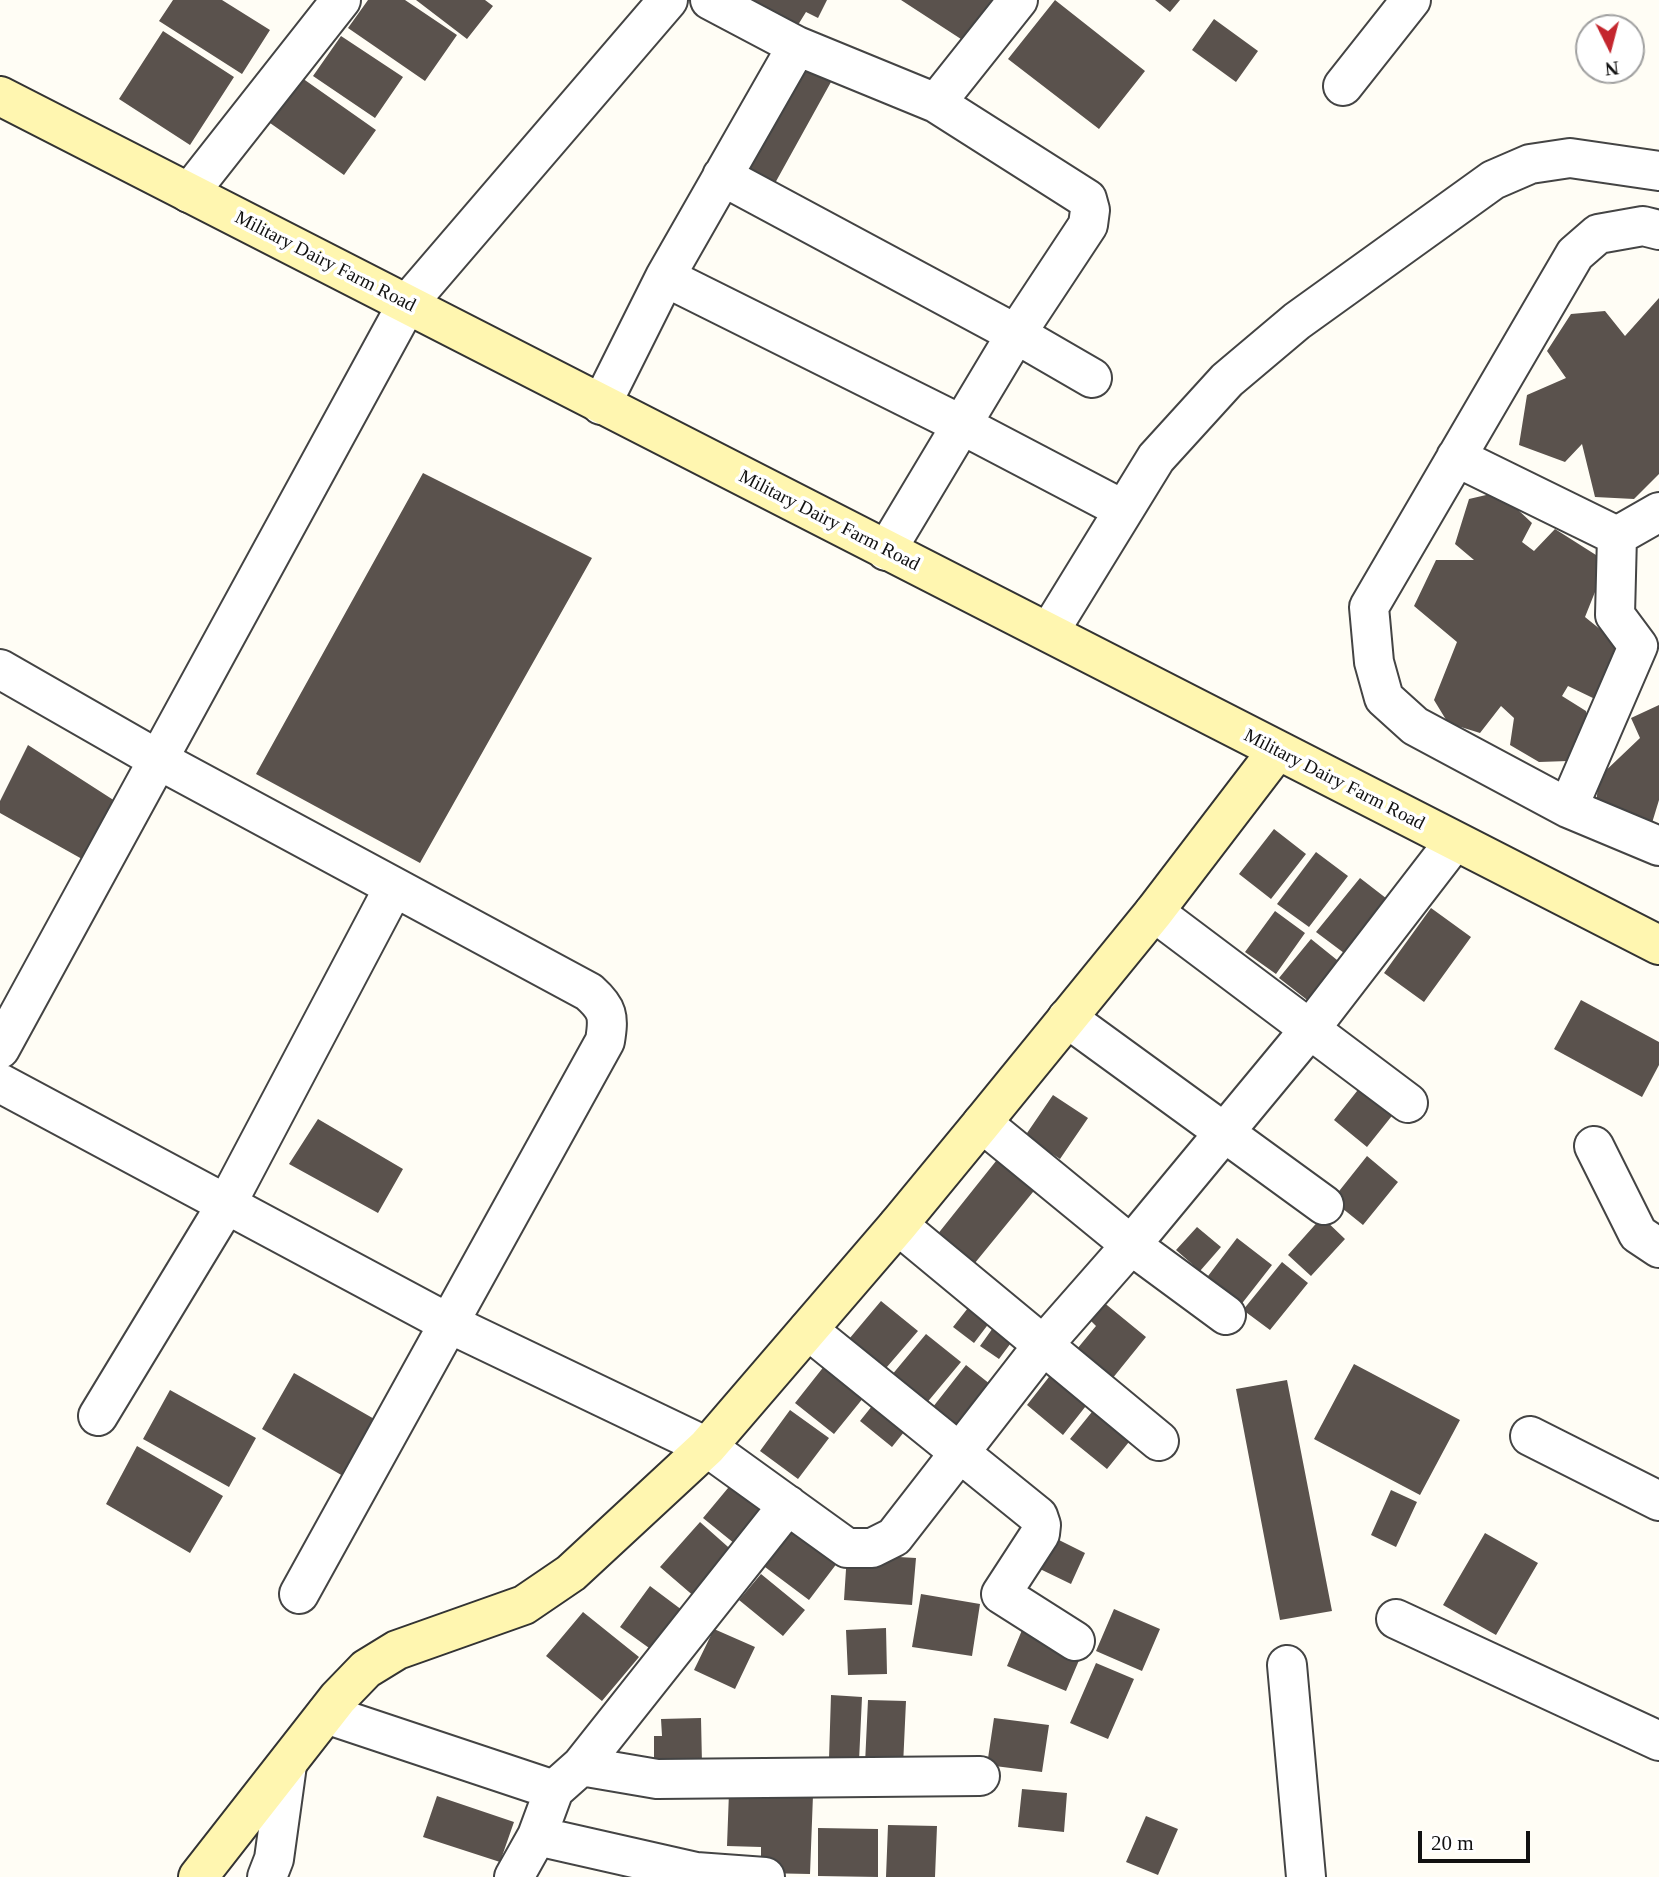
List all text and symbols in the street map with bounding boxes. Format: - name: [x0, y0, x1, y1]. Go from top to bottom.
- north arrow: [1575, 14, 1645, 84]
- text: N: [1604, 57, 1620, 80]
- street label: Military Dairy Farm Road: [231, 206, 419, 318]
- street label: Military Dairy Farm Road: [735, 465, 923, 577]
- street label: Military Dairy Farm Road: [1240, 724, 1428, 836]
- scale bar: [1421, 1818, 1533, 1862]
- text: 20 m: [1431, 1831, 1474, 1855]

